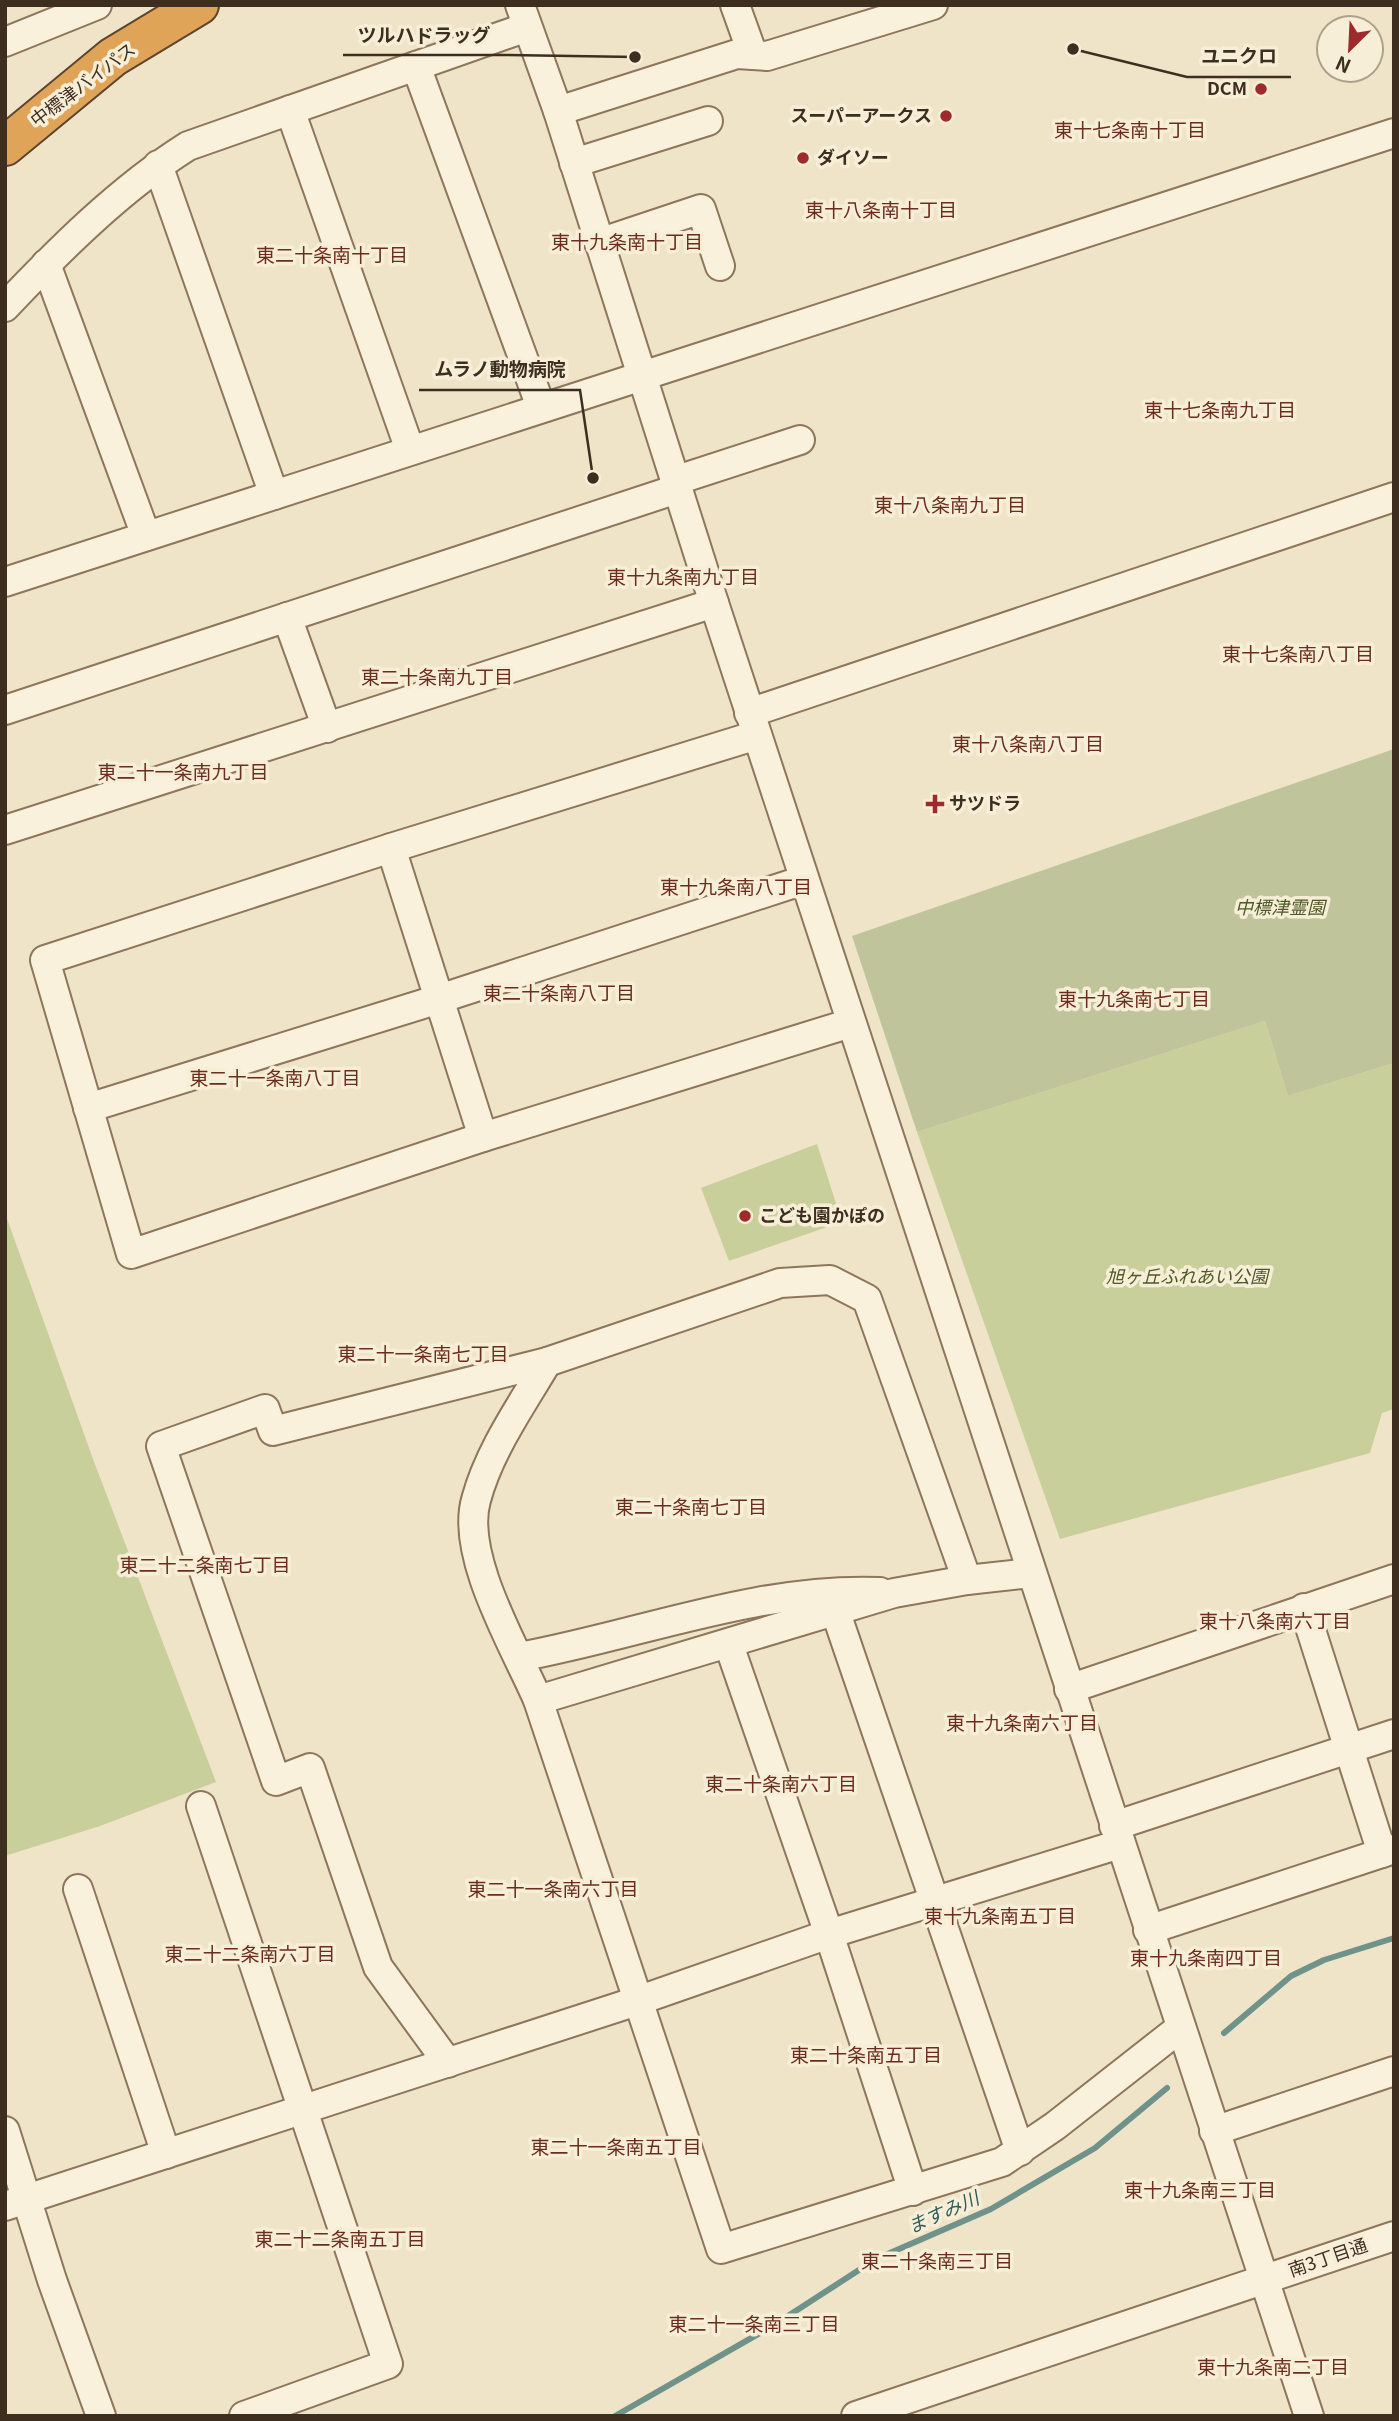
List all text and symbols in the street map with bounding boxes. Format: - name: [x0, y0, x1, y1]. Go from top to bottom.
- north arrow: [1315, 14, 1385, 84]
- callout: ツルハドラッグ: [343, 15, 504, 55]
- text: ツルハドラッグ: [357, 20, 491, 47]
- street label: 中標津バイパス: [24, 35, 140, 132]
- callout: ユニクロ: [1187, 37, 1291, 77]
- text: ユニクロ: [1201, 41, 1277, 68]
- text: N: [1330, 51, 1354, 81]
- place label: DCM: [1207, 74, 1247, 100]
- marker: DCM: [1253, 81, 1269, 97]
- place label: スーパーアークス: [791, 101, 932, 127]
- marker: スーパーアークス: [938, 108, 954, 124]
- district label: 東十七条南十丁目: [1054, 115, 1206, 142]
- place label: ダイソー: [817, 143, 889, 169]
- marker: ダイソー: [795, 150, 811, 166]
- district label: 東十八条南十丁目: [805, 195, 957, 222]
- district label: 東十九条南十丁目: [551, 227, 703, 254]
- district label: 東二十条南十丁目: [256, 240, 408, 267]
- callout: ムラノ動物病院: [419, 350, 580, 390]
- text: ムラノ動物病院: [434, 354, 566, 381]
- district label: 東十七条南九丁目: [1144, 395, 1296, 422]
- district label: 東十八条南九丁目: [874, 490, 1026, 517]
- district label: 東十九条南九丁目: [607, 562, 759, 589]
- district label: 東十七条南八丁目: [1222, 639, 1374, 666]
- district label: 東二十条南九丁目: [361, 662, 513, 689]
- district label: 東十八条南八丁目: [952, 729, 1104, 756]
- district label: 東二十一条南九丁目: [97, 757, 269, 784]
- place label: サツドラ: [949, 789, 1021, 815]
- marker: サツドラ: [927, 796, 943, 812]
- district label: 東十九条南八丁目: [660, 872, 812, 899]
- park label: 中標津霊園: [1235, 893, 1328, 919]
- district label: 東二十条南八丁目: [483, 978, 635, 1005]
- district label: 東十九条南七丁目: [1058, 984, 1210, 1011]
- district label: 東二十一条南八丁目: [189, 1063, 361, 1090]
- place label: こども園かぽの: [759, 1201, 885, 1227]
- marker: こども園かぽの: [737, 1208, 753, 1224]
- park label: 旭ヶ丘ふれあい公園: [1106, 1262, 1271, 1288]
- district label: 東二十一条南七丁目: [337, 1339, 509, 1366]
- district label: 東二十条南七丁目: [615, 1492, 767, 1519]
- district label: 東二十二条南七丁目: [119, 1550, 291, 1577]
- district label: 東十八条南六丁目: [1199, 1606, 1351, 1633]
- district label: 東十九条南六丁目: [946, 1708, 1098, 1735]
- district label: 東二十条南六丁目: [705, 1769, 857, 1796]
- district label: 東二十一条南六丁目: [467, 1874, 639, 1901]
- district label: 東十九条南五丁目: [924, 1901, 1076, 1928]
- district label: 東二十二条南六丁目: [164, 1939, 336, 1966]
- district label: 東十九条南四丁目: [1130, 1943, 1282, 1970]
- district label: 東二十条南五丁目: [790, 2040, 942, 2067]
- district label: 東二十一条南五丁目: [530, 2132, 702, 2159]
- district label: 東十九条南三丁目: [1124, 2175, 1276, 2202]
- water label: ますみ川: [902, 2182, 984, 2238]
- district label: 東二十二条南五丁目: [254, 2224, 426, 2251]
- street label: 南3丁目通: [1284, 2230, 1370, 2282]
- district label: 東二十条南三丁目: [861, 2246, 1013, 2273]
- district label: 東二十一条南三丁目: [668, 2309, 840, 2336]
- district label: 東十九条南二丁目: [1197, 2352, 1349, 2379]

